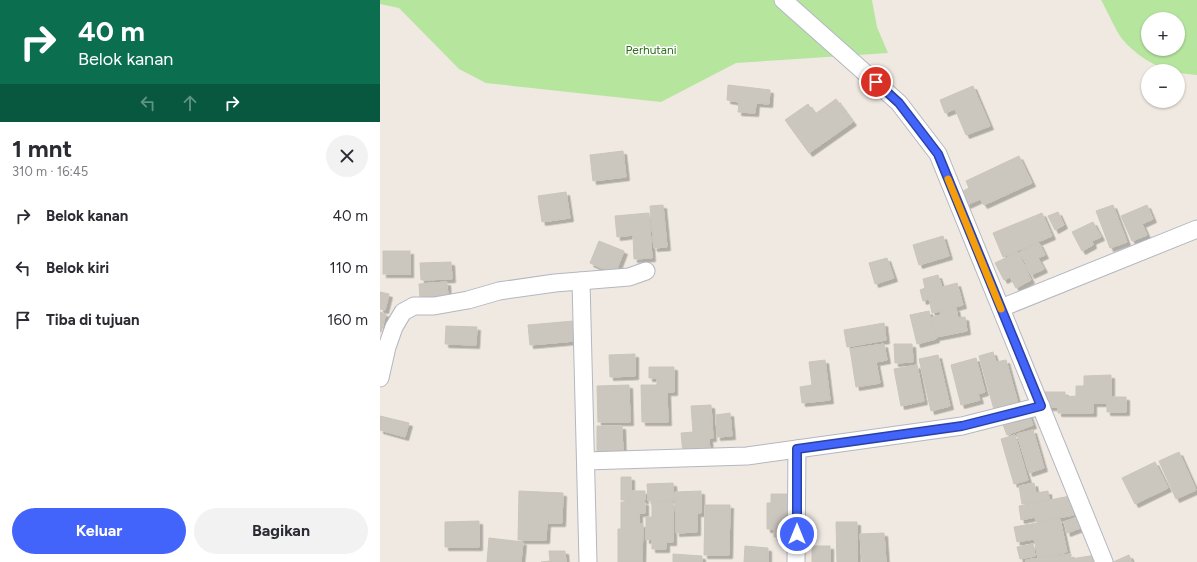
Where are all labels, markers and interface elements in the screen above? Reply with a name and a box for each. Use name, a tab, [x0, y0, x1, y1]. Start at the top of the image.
map controls	[1141, 12, 1185, 108]
button: +	[1141, 12, 1185, 56]
text: 40 m	[78, 14, 145, 48]
icon: right	[12, 16, 64, 68]
park label: Perhutani	[626, 43, 676, 57]
text: Belok kanan	[78, 48, 173, 70]
button: −	[1141, 64, 1185, 108]
pin	[859, 65, 893, 99]
icon: arrive	[865, 71, 887, 93]
icon: left	[137, 92, 159, 114]
icon: ahead	[179, 92, 201, 114]
icon: right	[221, 92, 243, 114]
text: 1 mnt	[12, 134, 72, 163]
button: close	[326, 135, 368, 177]
text: 310 m · 16:45	[12, 164, 88, 179]
icon: right	[12, 205, 34, 227]
text: Belok kanan	[46, 207, 128, 225]
text: 40 m	[333, 207, 368, 225]
icon: left	[12, 257, 34, 279]
text: Belok kiri	[46, 259, 109, 277]
text: 110 m	[330, 259, 368, 277]
icon: arrive	[12, 309, 34, 331]
text: Tiba di tujuan	[46, 311, 140, 329]
text: 160 m	[327, 311, 368, 329]
button: Keluar	[12, 508, 186, 554]
button: Bagikan	[194, 508, 368, 554]
position arrow	[776, 513, 818, 555]

